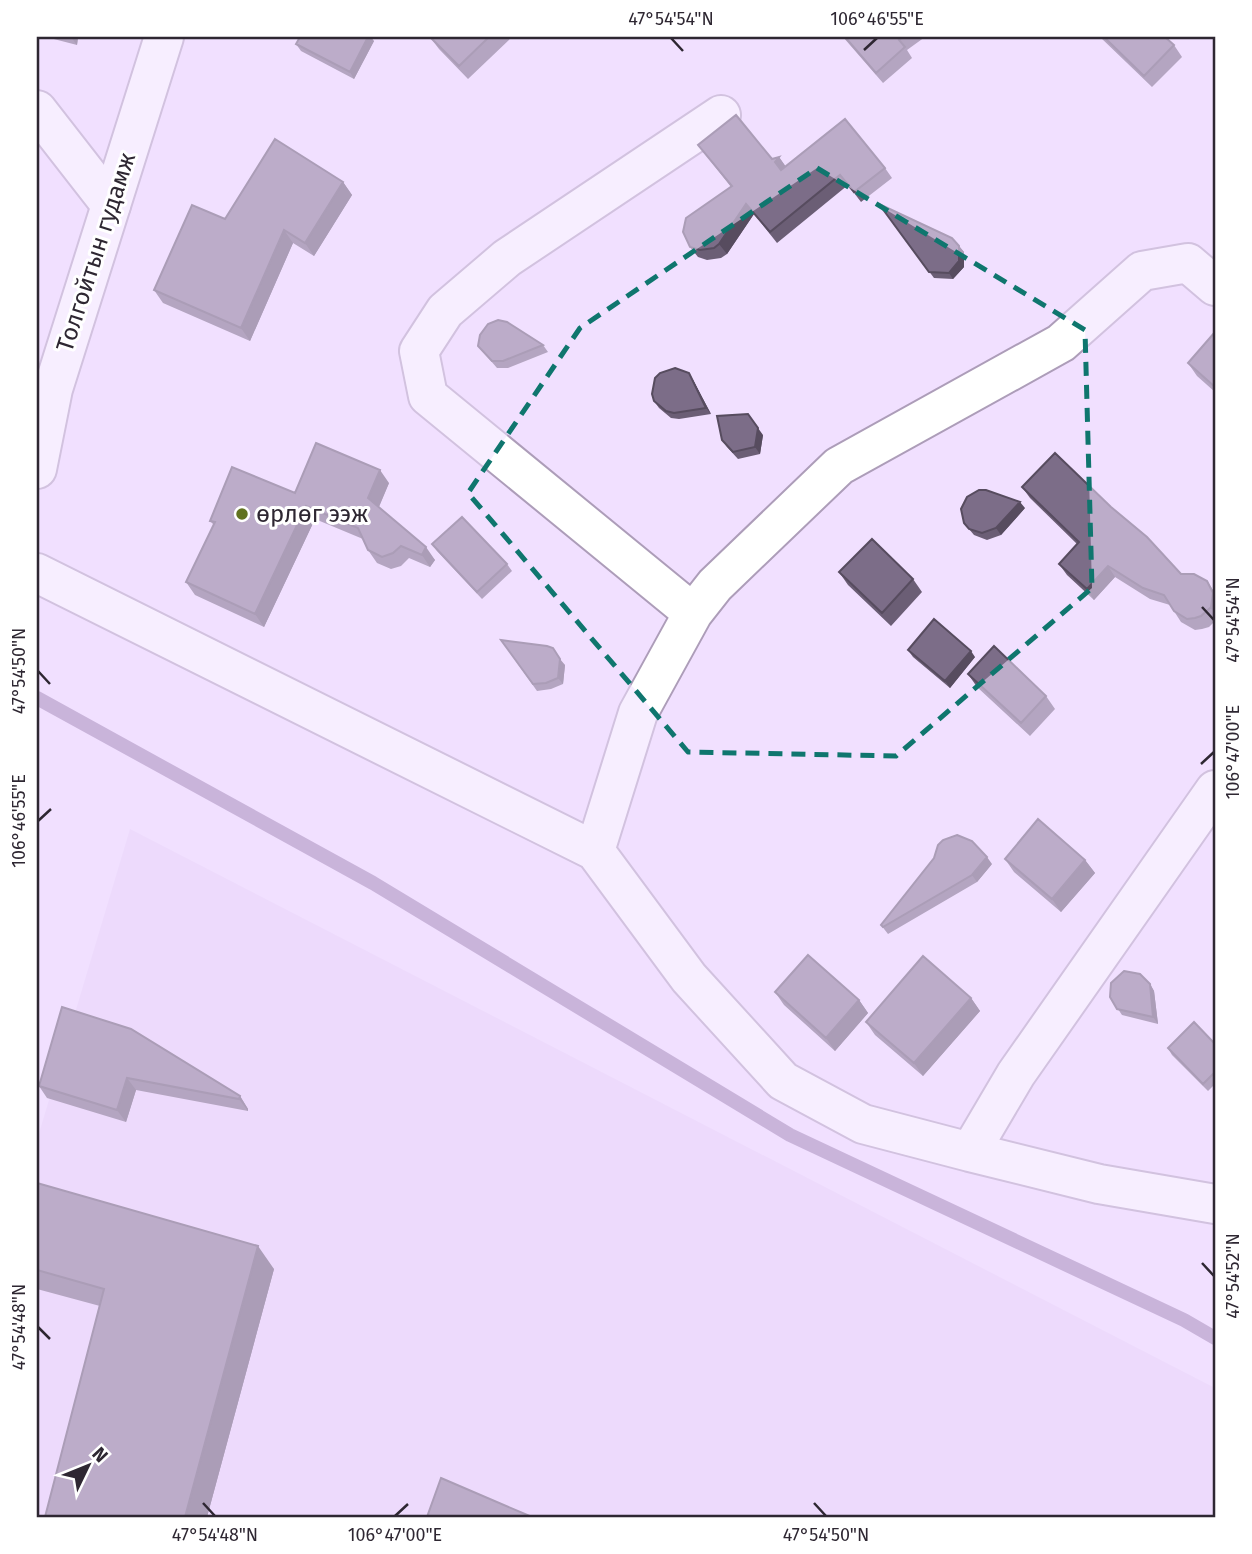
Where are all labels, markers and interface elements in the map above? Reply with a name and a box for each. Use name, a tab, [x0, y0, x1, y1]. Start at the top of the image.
text: 47°54'54"N	[628, 8, 714, 30]
text: 106°46'55"E	[830, 8, 924, 30]
street label: Толгойтын гудамж	[51, 149, 141, 355]
place label: өрлөг ээж	[256, 500, 368, 528]
marker: өрлөг ээж	[234, 506, 250, 522]
text: 47°54'54"N	[1222, 577, 1244, 663]
text: 47°54'50"N	[8, 628, 30, 714]
text: 106°47'00"E	[1222, 705, 1244, 799]
text: 106°46'55"E	[8, 774, 30, 868]
text: 47°54'52"N	[1222, 1233, 1244, 1319]
text: 47°54'48"N	[8, 1284, 30, 1370]
north arrow	[52, 1432, 122, 1502]
text: N	[87, 1442, 113, 1467]
text: 47°54'48"N	[172, 1524, 258, 1546]
text: 106°47'00"E	[348, 1524, 442, 1546]
text: 47°54'50"N	[783, 1524, 869, 1546]

